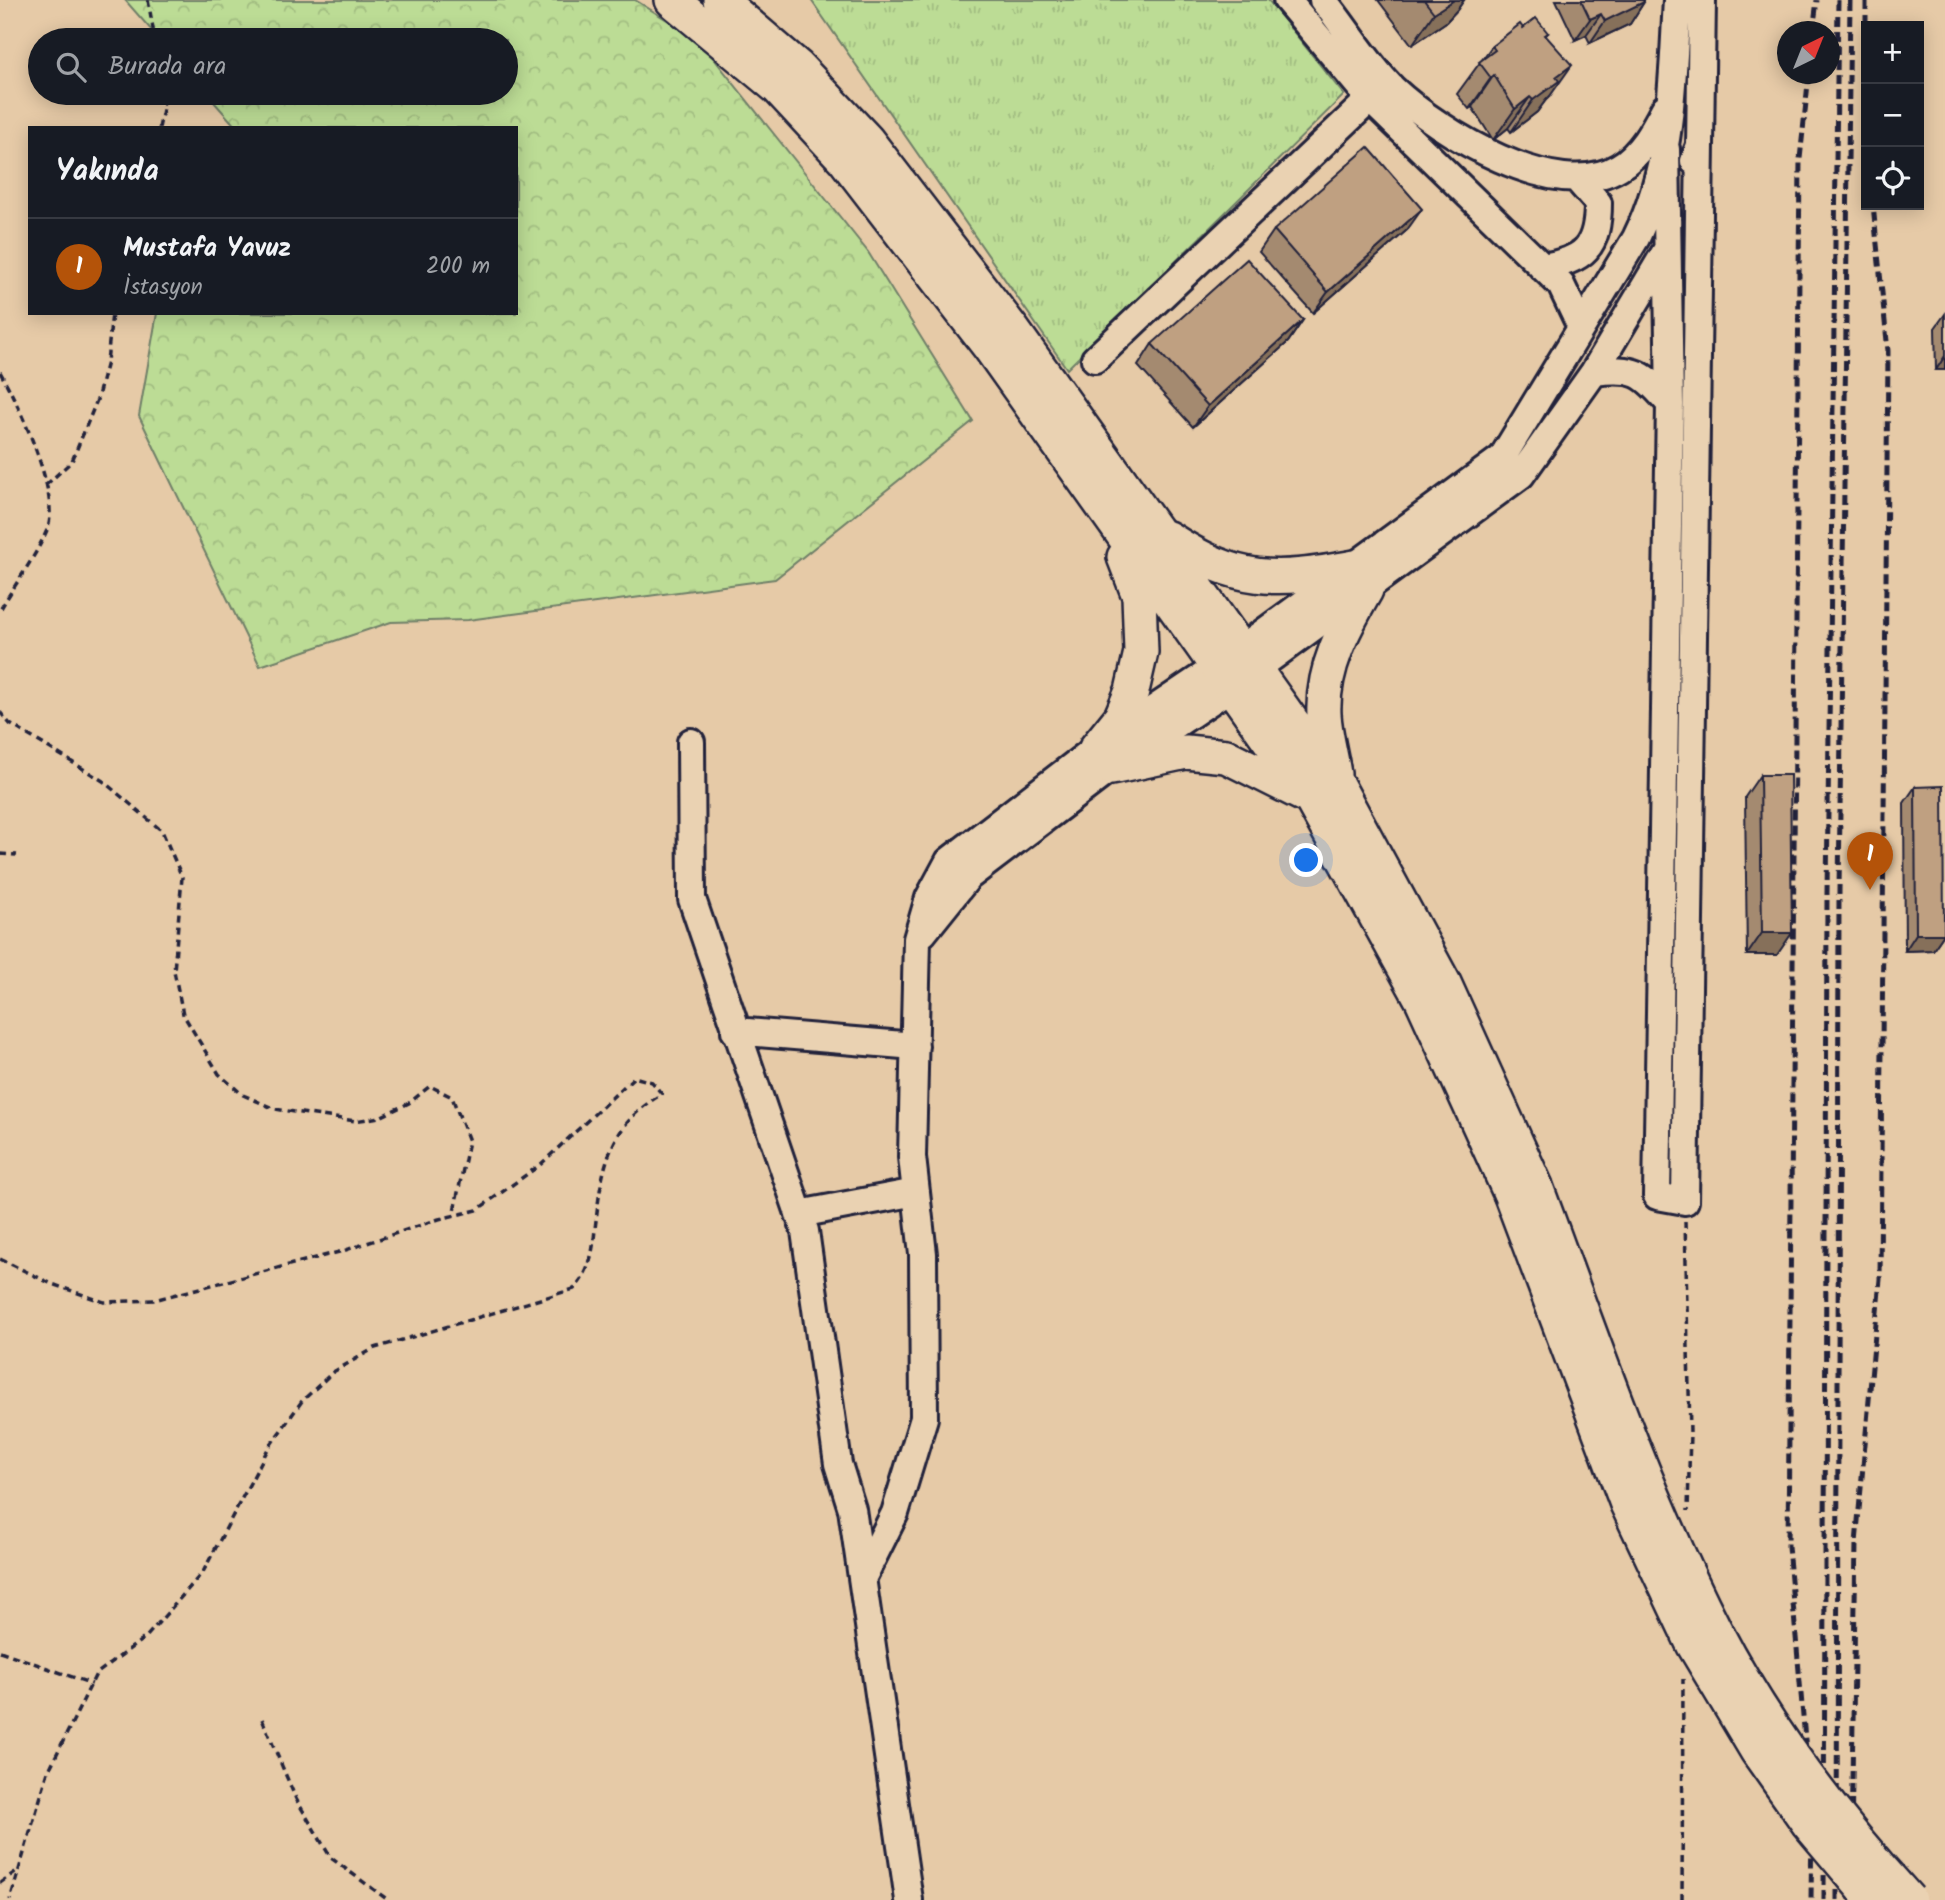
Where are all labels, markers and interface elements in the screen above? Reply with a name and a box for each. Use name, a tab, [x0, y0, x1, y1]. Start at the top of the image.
north arrow	[1777, 21, 1840, 84]
map controls	[1861, 21, 1924, 210]
button: +	[1861, 21, 1924, 84]
search box	[28, 28, 518, 105]
text: Burada ara	[108, 46, 226, 88]
icon: search	[52, 48, 90, 86]
button: −	[1861, 84, 1924, 147]
button: locate	[1861, 147, 1924, 210]
text: Yakında	[56, 148, 159, 196]
text: Mustafa Yavuz	[123, 228, 291, 270]
text: 1	[76, 249, 82, 285]
text: 200 m	[426, 249, 490, 285]
text: İstasyon	[123, 270, 203, 306]
pin: 1	[1847, 832, 1893, 890]
your location	[1289, 843, 1323, 877]

